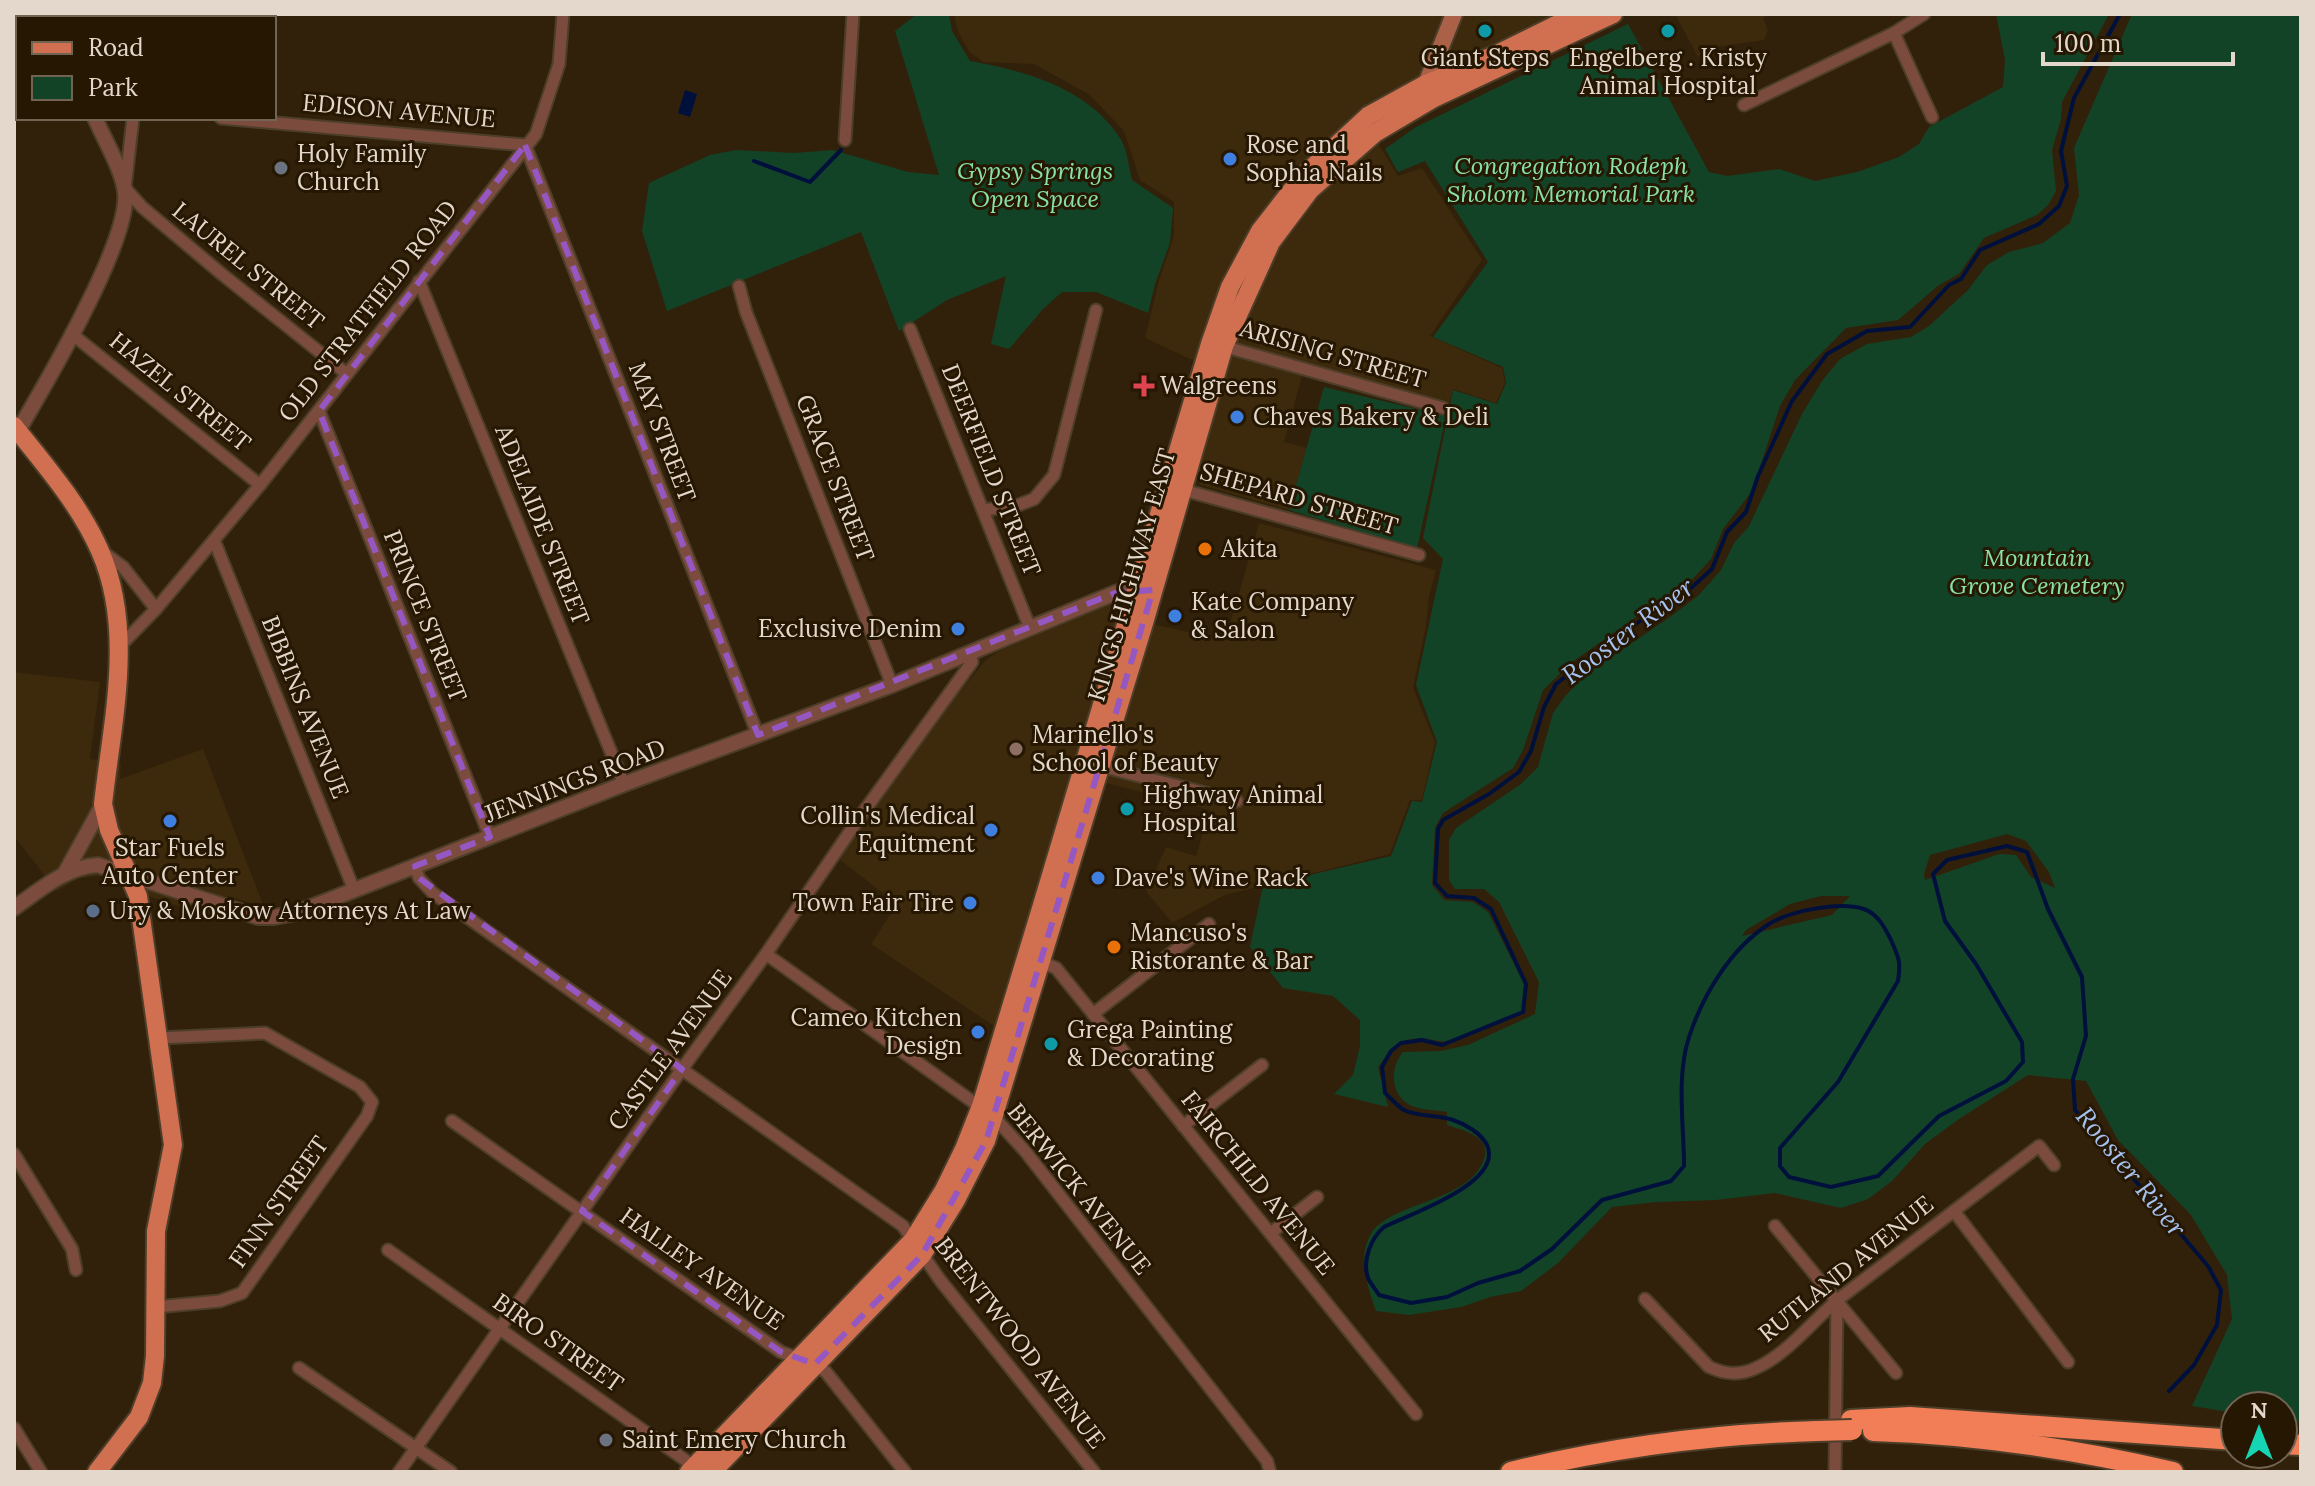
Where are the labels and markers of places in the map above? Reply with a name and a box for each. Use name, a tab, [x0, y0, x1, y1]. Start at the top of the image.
marker: Giant Steps	[1476, 22, 1494, 40]
marker: Engelberg . Kristy Animal Hospital	[1659, 22, 1677, 40]
place label: Giant Steps	[1421, 42, 1549, 73]
place label: Engelberg . Kristy Animal Hospital	[1569, 42, 1767, 101]
place label: Rose and Sophia Nails	[1246, 129, 1383, 188]
place label: Holy Family Church	[297, 138, 427, 197]
marker: Rose and Sophia Nails	[1221, 150, 1239, 168]
marker: Holy Family Church	[272, 159, 290, 177]
place label: Walgreens	[1160, 370, 1277, 401]
marker: Walgreens	[1135, 377, 1153, 395]
place label: Chaves Bakery & Deli	[1253, 401, 1489, 432]
marker: Chaves Bakery & Deli	[1228, 408, 1246, 426]
place label: Akita	[1220, 533, 1278, 564]
marker: Akita	[1196, 540, 1214, 558]
place label: Kate Company & Salon	[1191, 586, 1355, 645]
marker: Kate Company & Salon	[1166, 607, 1184, 625]
place label: Exclusive Denim	[758, 613, 942, 644]
marker: Exclusive Denim	[949, 620, 967, 638]
place label: Marinello's School of Beauty	[1032, 719, 1219, 778]
marker: Marinello's School of Beauty	[1007, 740, 1025, 758]
place label: Highway Animal Hospital	[1143, 779, 1323, 838]
place label: Collin's Medical Equitment	[800, 800, 976, 859]
marker: Highway Animal Hospital	[1118, 800, 1136, 818]
marker: Star Fuels Auto Center	[161, 812, 179, 830]
marker: Collin's Medical Equitment	[982, 821, 1000, 839]
place label: Star Fuels Auto Center	[101, 832, 239, 891]
place label: Dave's Wine Rack	[1114, 862, 1308, 893]
marker: Dave's Wine Rack	[1089, 869, 1107, 887]
place label: Town Fair Tire	[793, 887, 954, 918]
marker: Town Fair Tire	[961, 894, 979, 912]
place label: Ury & Moskow Attorneys At Law	[109, 895, 471, 926]
marker: Ury & Moskow Attorneys At Law	[84, 902, 102, 920]
place label: Mancuso's Ristorante & Bar	[1130, 917, 1313, 976]
marker: Mancuso's Ristorante & Bar	[1105, 938, 1123, 956]
place label: Cameo Kitchen Design	[791, 1002, 962, 1061]
place label: Grega Painting & Decorating	[1067, 1014, 1233, 1073]
marker: Cameo Kitchen Design	[969, 1023, 987, 1041]
marker: Grega Painting & Decorating	[1042, 1035, 1060, 1053]
place label: Saint Emery Church	[622, 1424, 847, 1455]
marker: Saint Emery Church	[597, 1431, 615, 1449]

